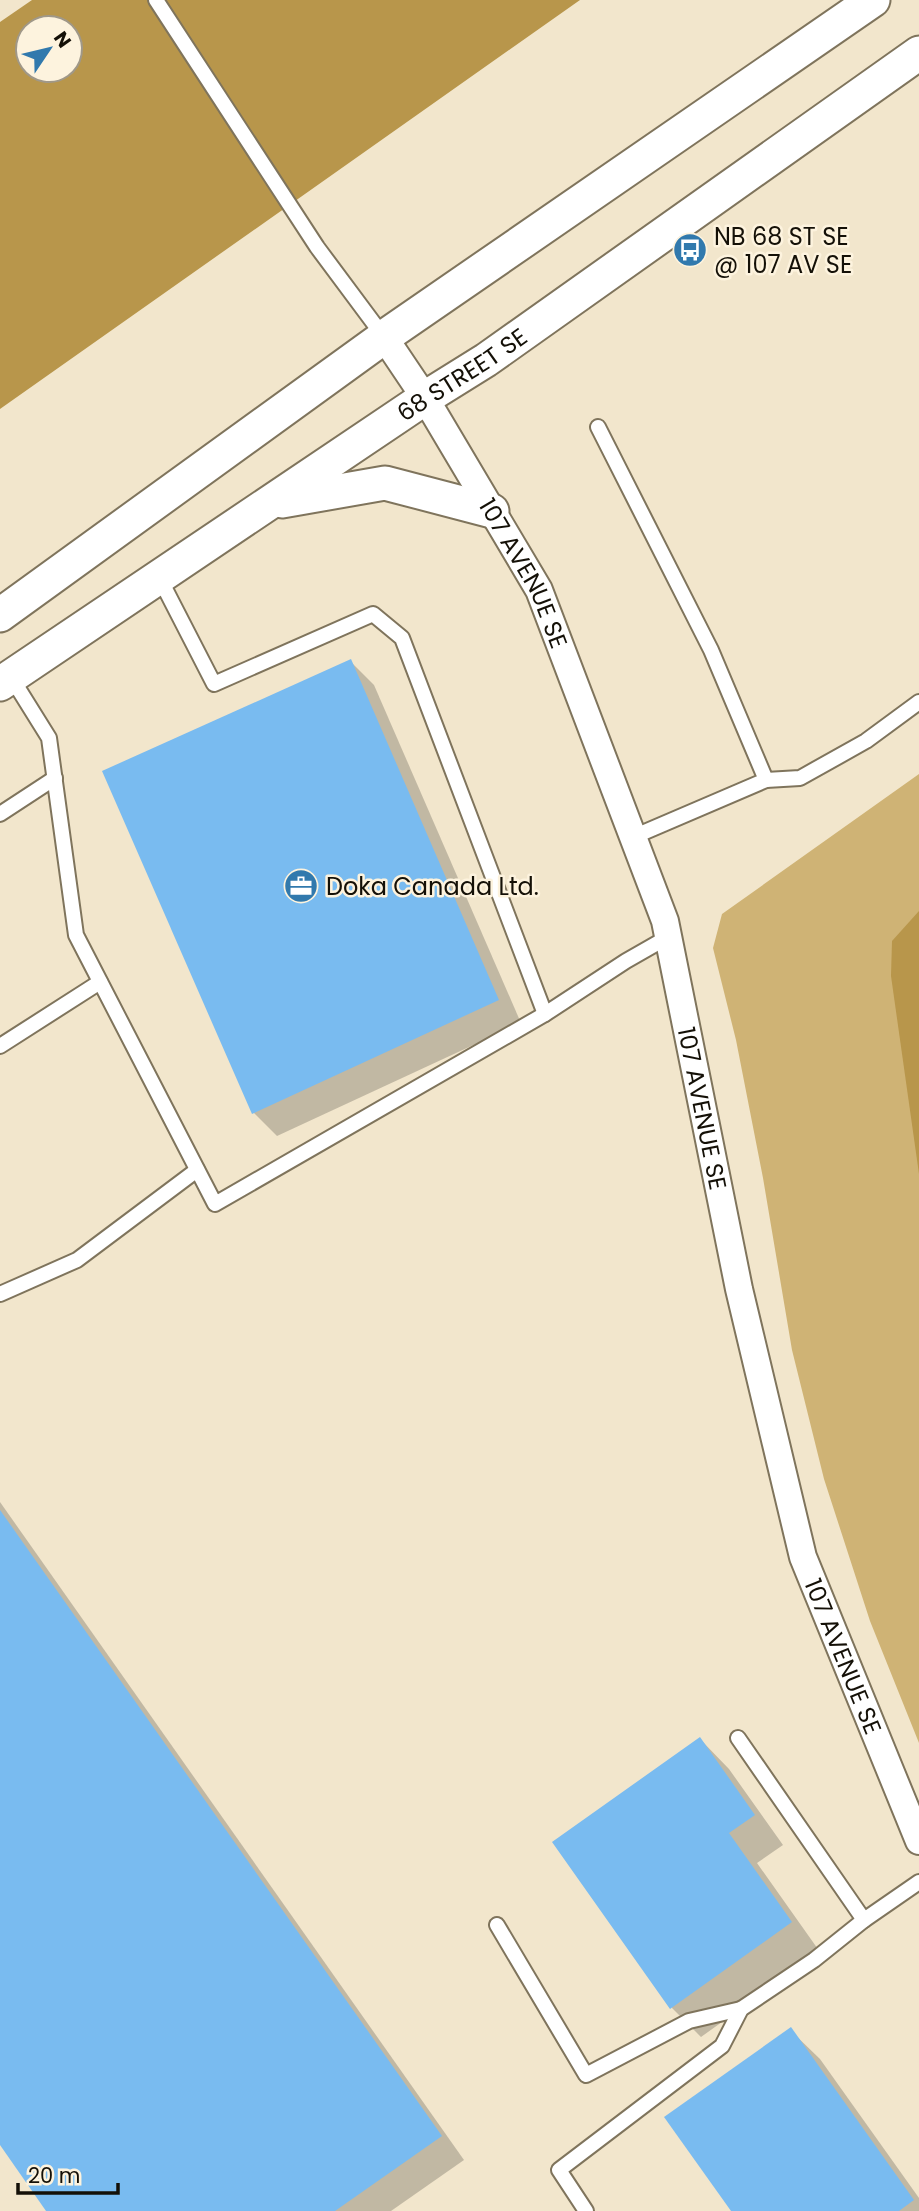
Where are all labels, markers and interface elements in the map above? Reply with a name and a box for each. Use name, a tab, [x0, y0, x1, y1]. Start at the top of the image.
north arrow	[14, 14, 84, 84]
text: N	[47, 26, 78, 53]
place label: NB 68 ST SE @ 107 AV SE	[714, 220, 852, 281]
bus stop icon: NB 68 ST SE @ 107 AV SE	[671, 231, 709, 269]
street label: 68 STREET SE	[390, 320, 533, 429]
street label: 107 AVENUE SE	[472, 492, 576, 653]
office icon: Doka Canada Ltd.	[282, 867, 320, 905]
place label: Doka Canada Ltd.	[326, 870, 539, 903]
street label: 107 AVENUE SE	[670, 1024, 735, 1193]
street label: 107 AVENUE SE	[797, 1573, 890, 1739]
scale bar	[18, 2152, 117, 2196]
text: 20 m	[28, 2161, 81, 2190]

